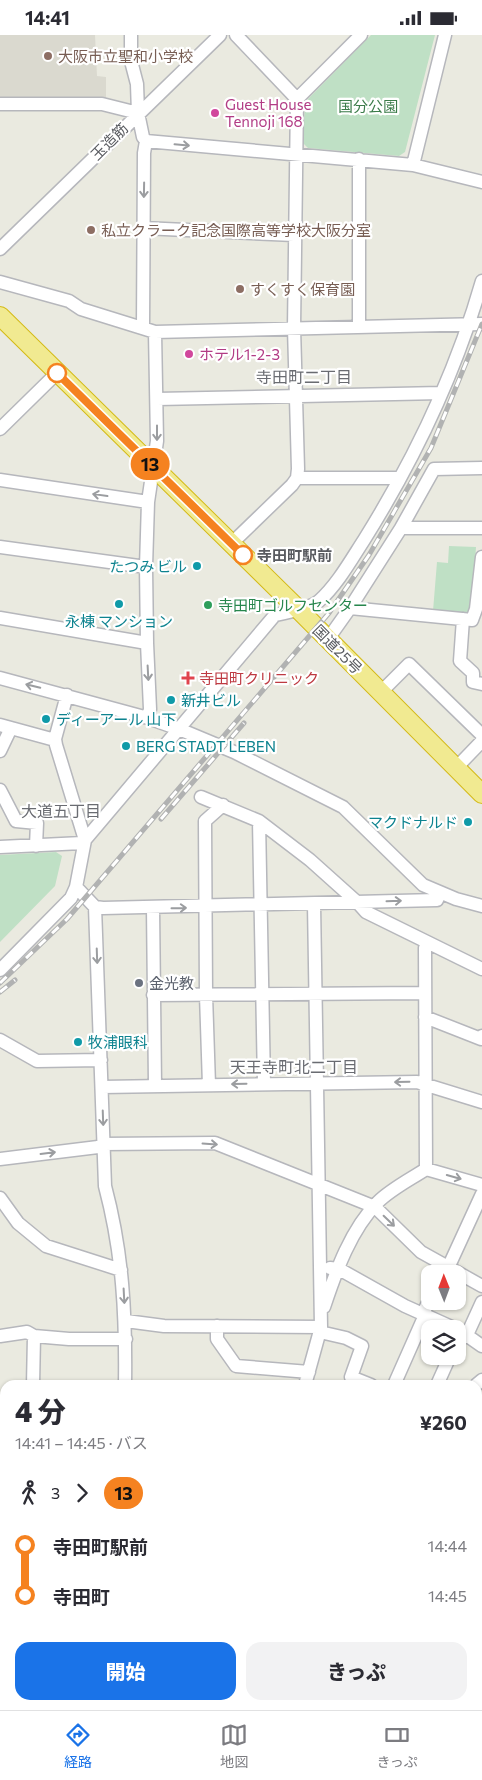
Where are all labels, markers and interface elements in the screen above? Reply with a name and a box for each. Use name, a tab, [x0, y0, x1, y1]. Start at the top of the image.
text: 14:41	[25, 6, 70, 29]
place label: 大阪市立聖和小学校	[58, 47, 193, 65]
marker: 大阪市立聖和小学校	[42, 50, 54, 62]
place label: Guest House Tennoji 168	[225, 95, 311, 130]
park label: 国分公園	[338, 97, 398, 115]
marker: Guest House Tennoji 168	[209, 107, 221, 119]
street label: 玉造筋	[87, 119, 131, 163]
one-way arrow	[174, 140, 190, 149]
one-way arrow	[139, 182, 148, 198]
place label: 私立クラーク記念国際高等学校大阪分室	[101, 221, 371, 239]
marker: 私立クラーク記念国際高等学校大阪分室	[85, 224, 97, 236]
place label: すくすく保育園	[250, 280, 355, 298]
marker: すくすく保育園	[234, 283, 246, 295]
place label: ホテル1-2-3	[199, 345, 280, 363]
marker: ホテル1-2-3	[183, 348, 195, 360]
unlabelled marker	[47, 363, 67, 383]
district label: 寺田町二丁目	[256, 367, 352, 386]
one-way arrow	[152, 424, 162, 441]
line badge: 13	[128, 448, 172, 480]
text: 13	[141, 453, 159, 475]
one-way arrow	[93, 489, 109, 499]
marker: 寺田町駅前	[233, 545, 253, 565]
place label: 寺田町駅前	[257, 546, 332, 564]
place label: たつみ ビル	[109, 557, 187, 575]
marker: たつみ ビル	[191, 560, 203, 572]
place label: 寺田町ゴルフセンター	[218, 596, 368, 614]
marker: 永棟 マンション	[113, 598, 125, 610]
marker: 寺田町ゴルフセンター	[202, 599, 214, 611]
place label: 永棟 マンション	[65, 612, 173, 630]
street label: 国道25号	[310, 621, 366, 677]
one-way arrow	[144, 664, 153, 680]
place label: 寺田町クリニック	[199, 669, 319, 687]
marker: 寺田町クリニック	[181, 671, 195, 685]
one-way arrow	[26, 681, 42, 690]
place label: 新井ビル	[181, 691, 241, 709]
marker: 新井ビル	[165, 694, 177, 706]
place label: ディーアール 山下	[56, 710, 176, 728]
marker: ディーアール 山下	[40, 713, 52, 725]
place label: BERG STADT LEBEN	[136, 737, 276, 755]
marker: BERG STADT LEBEN	[120, 740, 132, 752]
district label: 大道五丁目	[21, 801, 101, 820]
place label: マクドナルド	[368, 813, 458, 831]
marker: マクドナルド	[462, 816, 474, 828]
one-way arrow	[386, 897, 402, 906]
one-way arrow	[170, 903, 187, 913]
one-way arrow	[92, 948, 102, 964]
place label: 金光教	[149, 974, 194, 992]
marker: 金光教	[133, 977, 145, 989]
place label: 牧浦眼科	[88, 1033, 148, 1051]
marker: 牧浦眼科	[72, 1036, 84, 1048]
district label: 天王寺町北二丁目	[230, 1057, 358, 1076]
one-way arrow	[394, 1077, 410, 1087]
one-way arrow	[231, 1080, 247, 1089]
one-way arrow	[98, 1110, 107, 1126]
one-way arrow	[201, 1139, 217, 1149]
one-way arrow	[40, 1148, 56, 1158]
one-way arrow	[446, 1172, 462, 1182]
one-way arrow	[383, 1215, 395, 1227]
north arrow	[421, 1265, 466, 1310]
map controls	[421, 1265, 466, 1365]
one-way arrow	[120, 1288, 129, 1304]
button: layers	[421, 1320, 466, 1365]
text: 4 分	[15, 1394, 66, 1428]
text: ¥260	[420, 1411, 467, 1434]
text: 14:41 – 14:45 · バス	[15, 1433, 148, 1452]
icon: walk	[15, 1479, 43, 1507]
icon: forward	[68, 1479, 96, 1507]
text: 13	[114, 1482, 133, 1504]
text: 3	[51, 1483, 60, 1502]
text: 寺田町駅前	[53, 1535, 148, 1558]
text: 14:44	[428, 1536, 467, 1555]
text: 寺田町	[53, 1585, 110, 1608]
text: 14:45	[428, 1586, 467, 1605]
button: 開始	[15, 1642, 236, 1700]
button: きっぷ	[246, 1642, 467, 1700]
tab: 経路	[64, 1721, 92, 1771]
tab: 地図	[220, 1721, 248, 1771]
tab: きっぷ	[376, 1721, 418, 1771]

